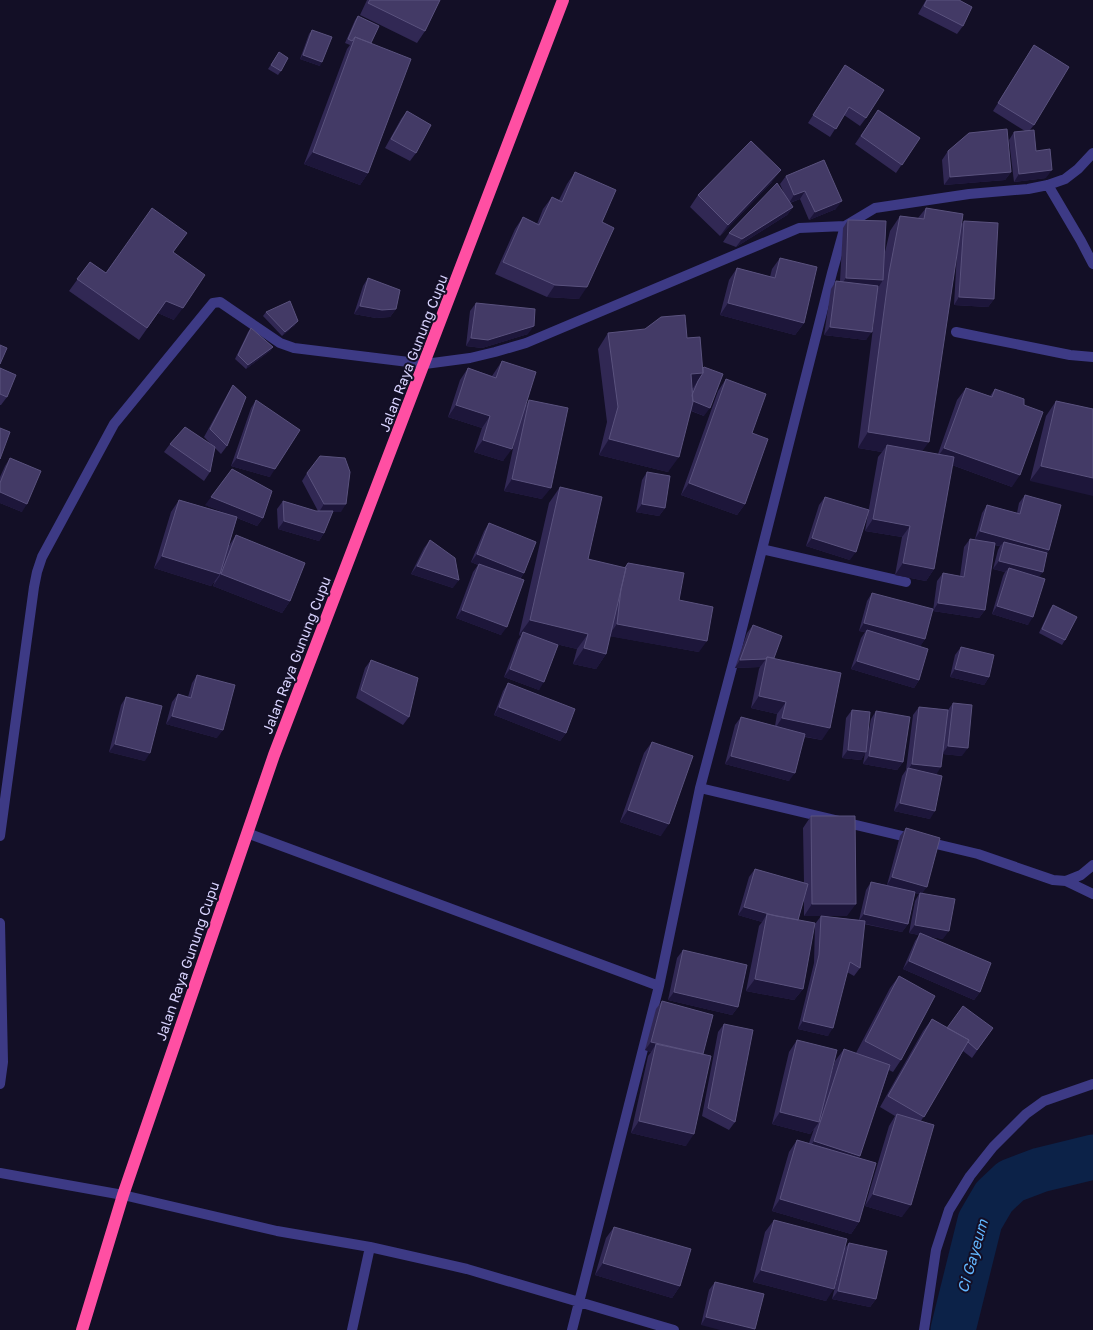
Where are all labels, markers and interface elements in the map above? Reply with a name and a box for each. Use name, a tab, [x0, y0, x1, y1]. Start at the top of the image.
street label: Jalan Raya Gunung Cupu	[375, 272, 451, 434]
street label: Jalan Raya Gunung Cupu	[258, 574, 334, 736]
street label: Jalan Raya Gunung Cupu	[152, 879, 222, 1043]
water label: Ci Gayeum	[953, 1216, 992, 1295]

